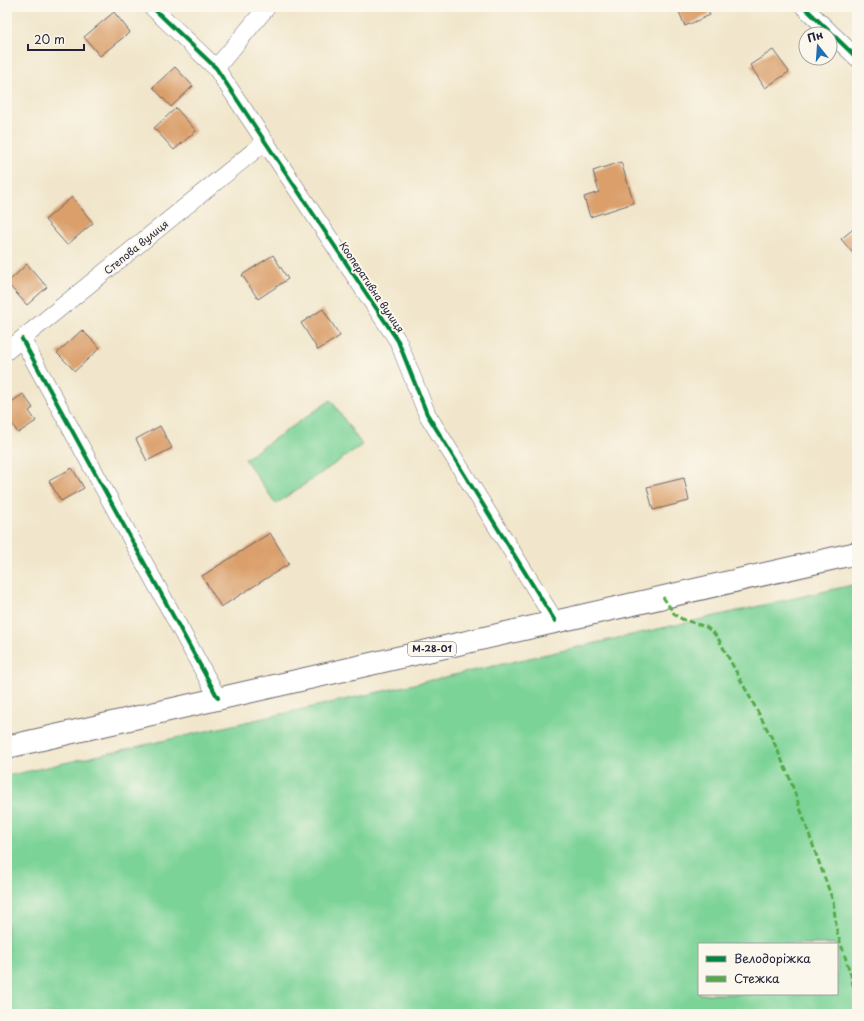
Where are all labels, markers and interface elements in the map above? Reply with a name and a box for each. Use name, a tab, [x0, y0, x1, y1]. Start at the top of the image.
text: Пн	[805, 25, 825, 46]
scale bar	[28, 26, 84, 52]
north arrow	[798, 26, 838, 66]
text: 20 m	[34, 30, 65, 48]
street label: Степова вулиця	[100, 216, 171, 277]
street label: Кооперативна вулиця	[336, 238, 409, 335]
road number: М-28-01	[408, 642, 456, 656]
legend	[698, 943, 838, 995]
text: Велодоріжка	[734, 949, 811, 967]
text: Стежка	[734, 969, 780, 987]

